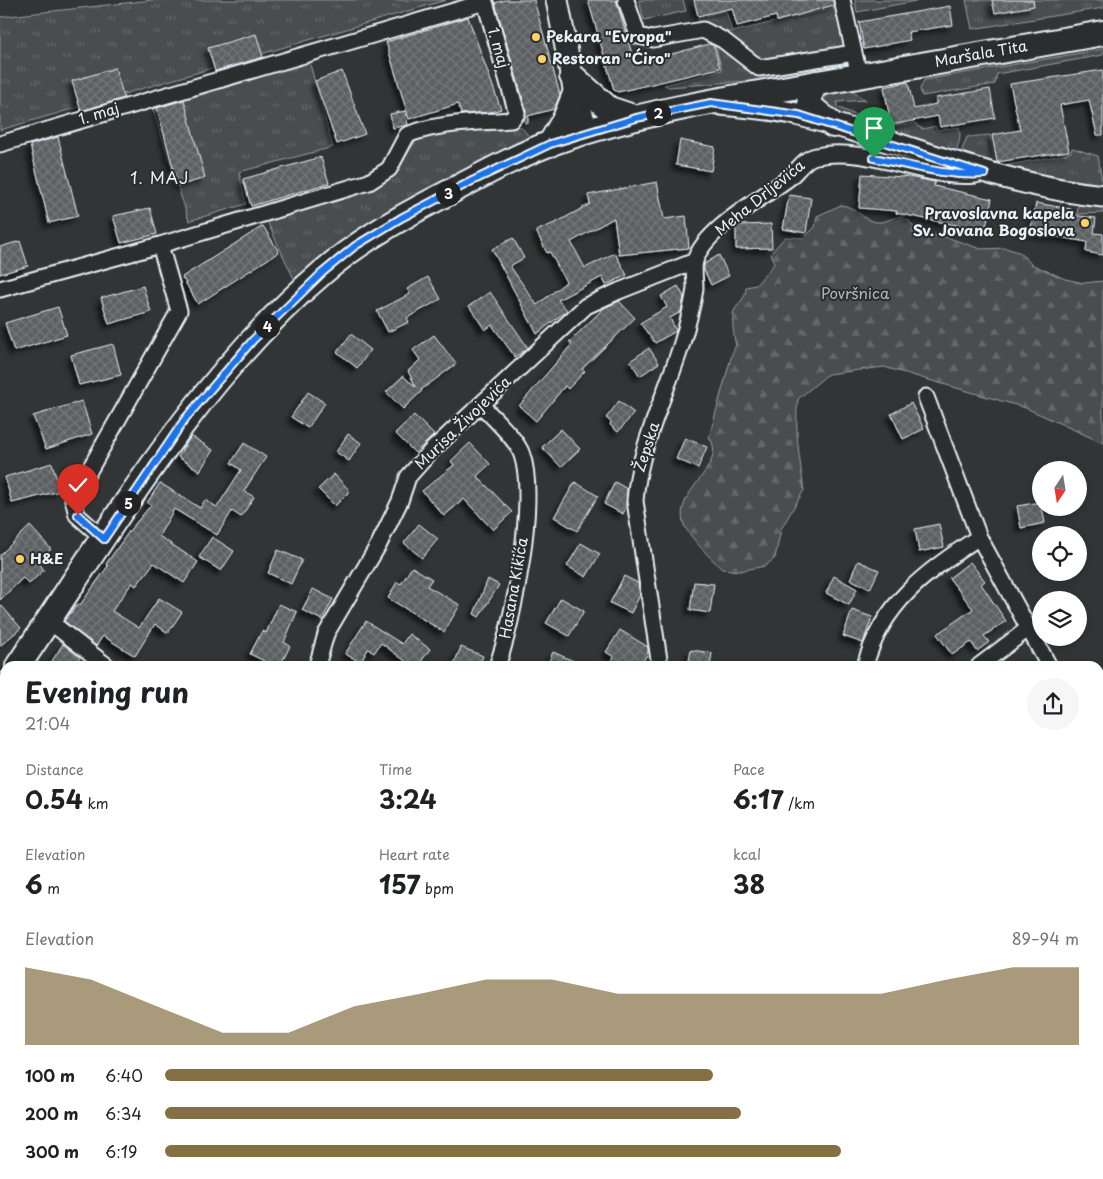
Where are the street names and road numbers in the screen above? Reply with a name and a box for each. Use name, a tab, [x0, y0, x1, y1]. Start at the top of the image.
street label: 1. maj	[483, 25, 516, 71]
street label: Maršala Tita	[933, 33, 1030, 72]
street label: 1. maj	[76, 96, 122, 130]
street label: Meha Drljevića	[709, 153, 809, 240]
street label: Murisa Živojevića	[409, 369, 516, 474]
street label: Žepska	[627, 418, 665, 475]
street label: Hasana Kikića	[492, 535, 533, 640]

